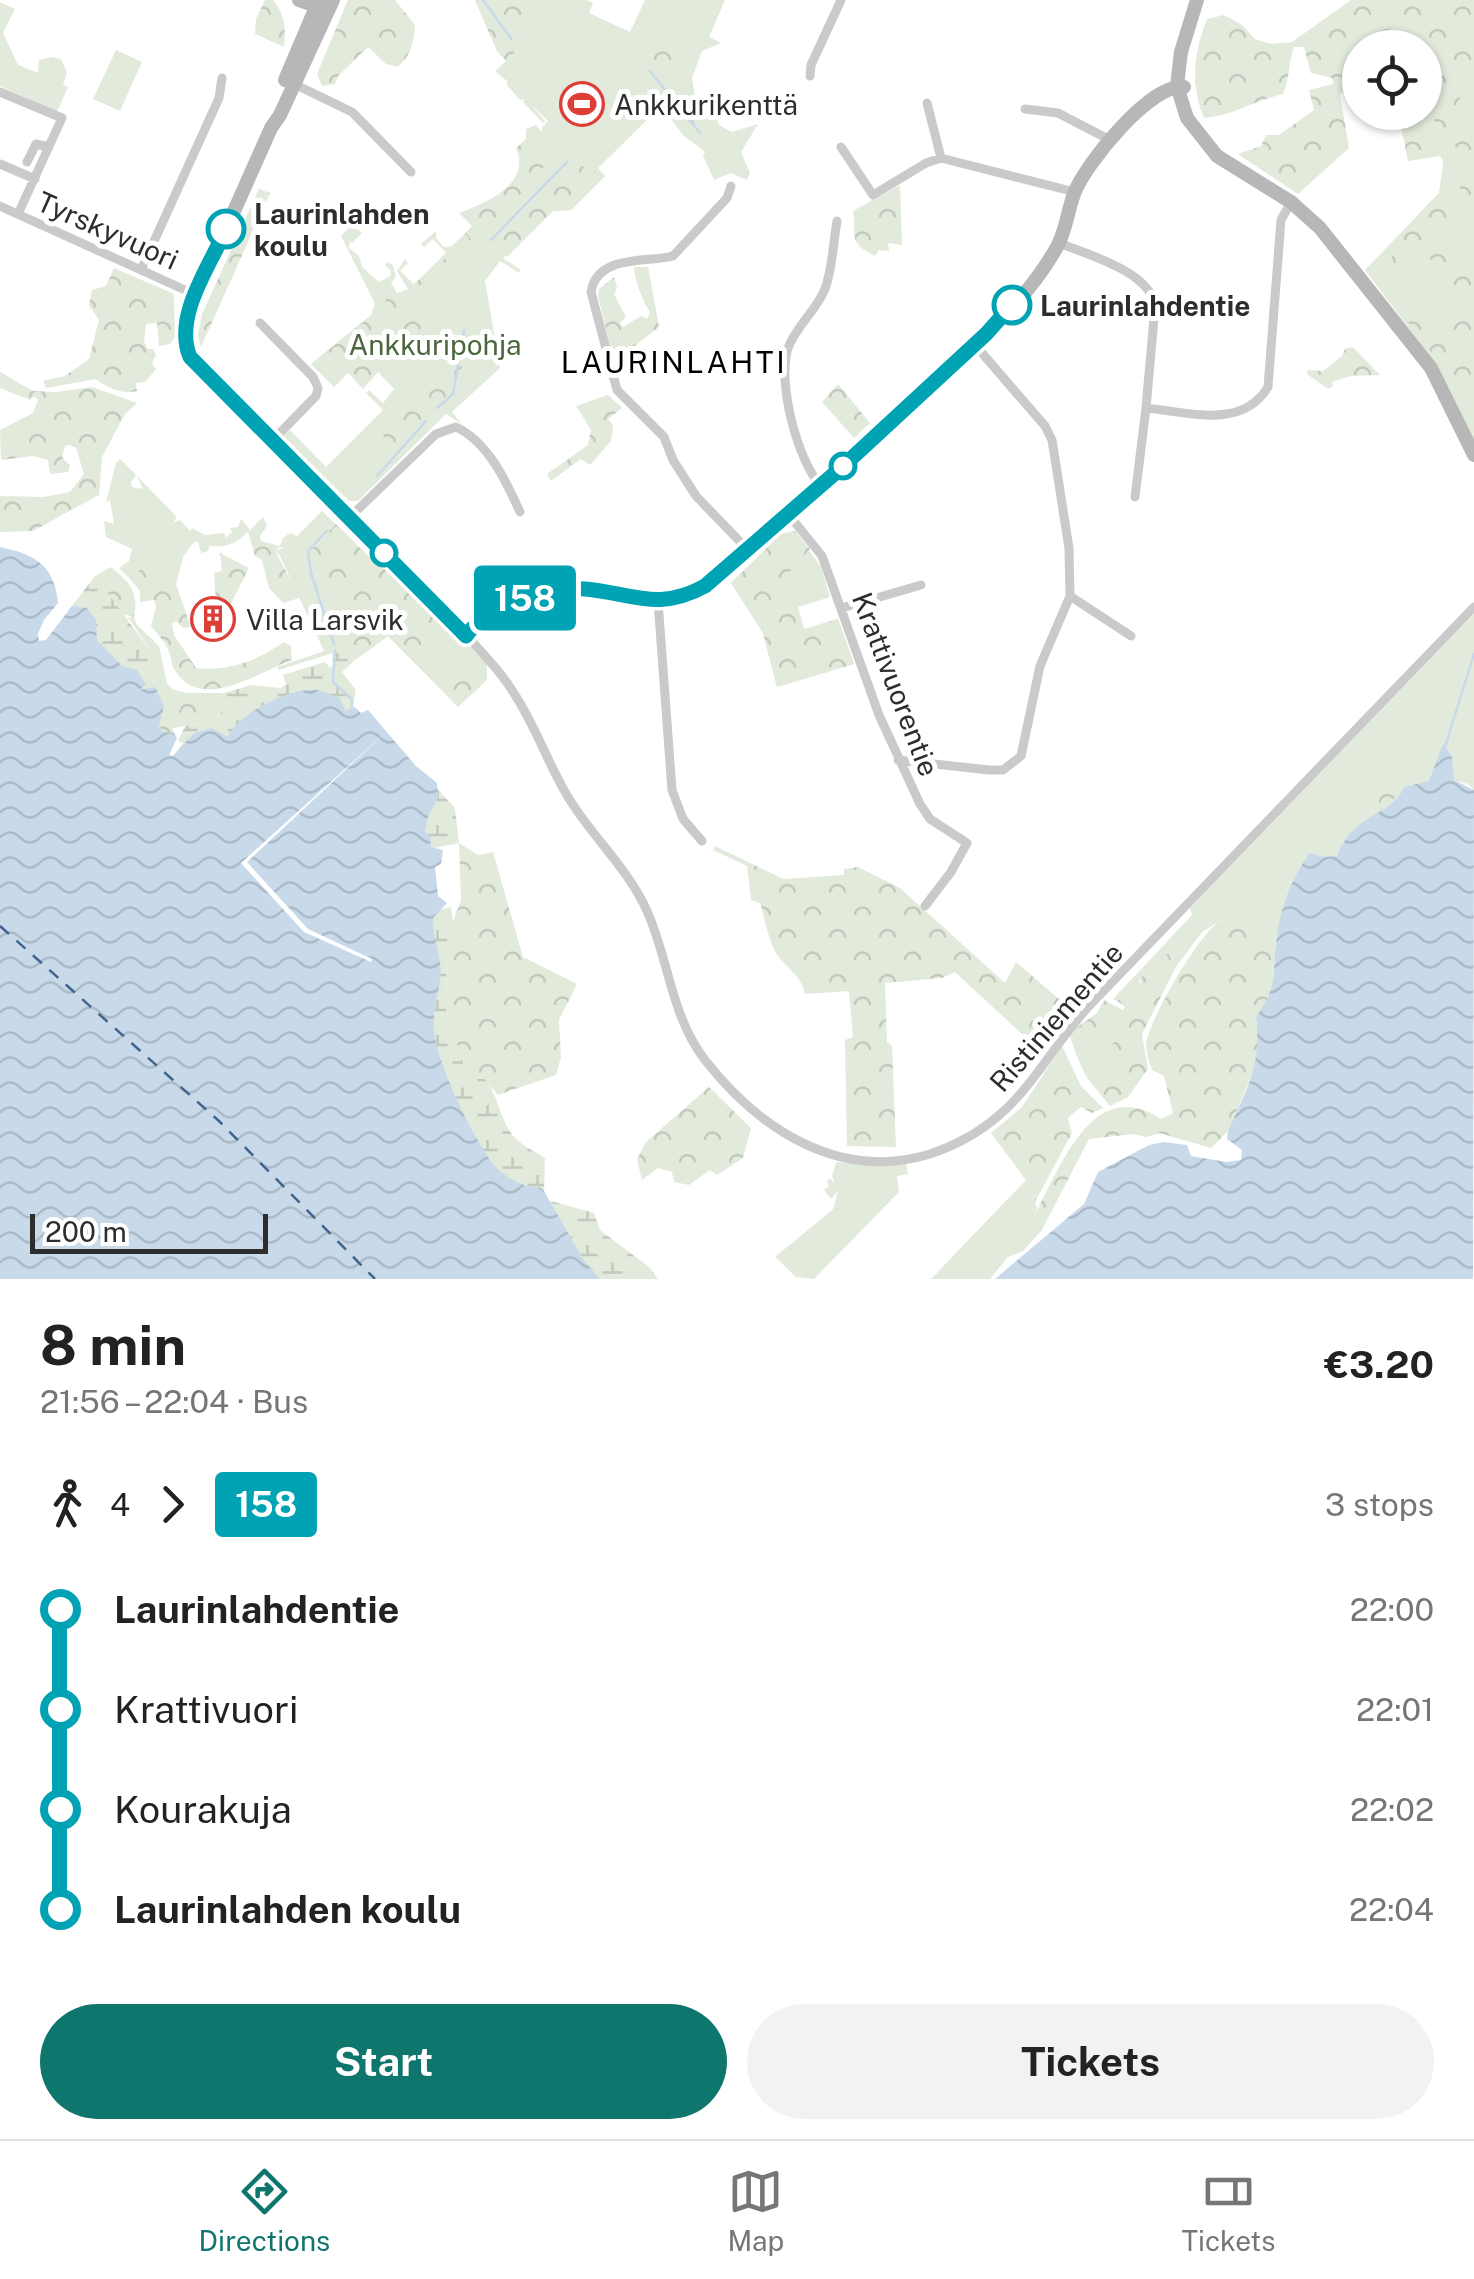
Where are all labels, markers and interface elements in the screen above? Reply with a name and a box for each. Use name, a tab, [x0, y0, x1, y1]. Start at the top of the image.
map controls	[1342, 30, 1442, 130]
button: locate	[1342, 30, 1442, 130]
sports icon: Ankkurikenttä	[559, 81, 605, 127]
place label: Ankkurikenttä	[614, 88, 798, 121]
street label: Tyrskyvuori	[32, 184, 184, 276]
place label: Laurinlahden koulu	[254, 197, 430, 262]
marker: Laurinlahden koulu	[207, 210, 245, 248]
marker: Laurinlahdentie	[993, 286, 1031, 324]
place label: Laurinlahdentie	[1040, 289, 1250, 322]
park label: Ankkuripohja	[348, 328, 522, 361]
district label: LAURINLAHTI	[561, 344, 787, 380]
unlabelled marker	[830, 453, 856, 479]
unlabelled marker	[371, 540, 397, 566]
line badge: 158	[468, 566, 582, 630]
text: 158	[494, 578, 556, 619]
street label: Krattivuorentie	[846, 588, 946, 780]
building icon: Villa Larsvik	[190, 596, 236, 642]
place label: Villa Larsvik	[246, 603, 404, 636]
street label: Ristiniementie	[983, 936, 1129, 1098]
scale bar	[30, 1209, 268, 1254]
text: 200 m	[45, 1215, 127, 1248]
text: 8 min	[40, 1313, 186, 1377]
text: €3.20	[1324, 1342, 1434, 1387]
text: 21:56 – 22:04 · Bus	[40, 1383, 308, 1420]
icon: walk	[40, 1477, 95, 1532]
icon: forward	[145, 1477, 200, 1532]
text: 158	[235, 1484, 297, 1525]
text: 4	[110, 1486, 130, 1523]
text: 3 stops	[1325, 1486, 1434, 1523]
text: Laurinlahdentie	[114, 1587, 399, 1632]
text: 22:00	[1350, 1591, 1434, 1628]
text: Krattivuori	[114, 1687, 298, 1732]
text: 22:01	[1356, 1691, 1434, 1728]
text: Kourakuja	[114, 1787, 292, 1832]
text: 22:02	[1350, 1791, 1434, 1828]
text: Laurinlahden koulu	[114, 1887, 461, 1932]
text: 22:04	[1349, 1891, 1434, 1928]
button: Start	[40, 2004, 727, 2119]
button: Tickets	[747, 2004, 1434, 2119]
tab: Directions	[199, 2164, 330, 2257]
tab: Map	[727, 2164, 784, 2257]
tab: Tickets	[1181, 2164, 1275, 2257]

